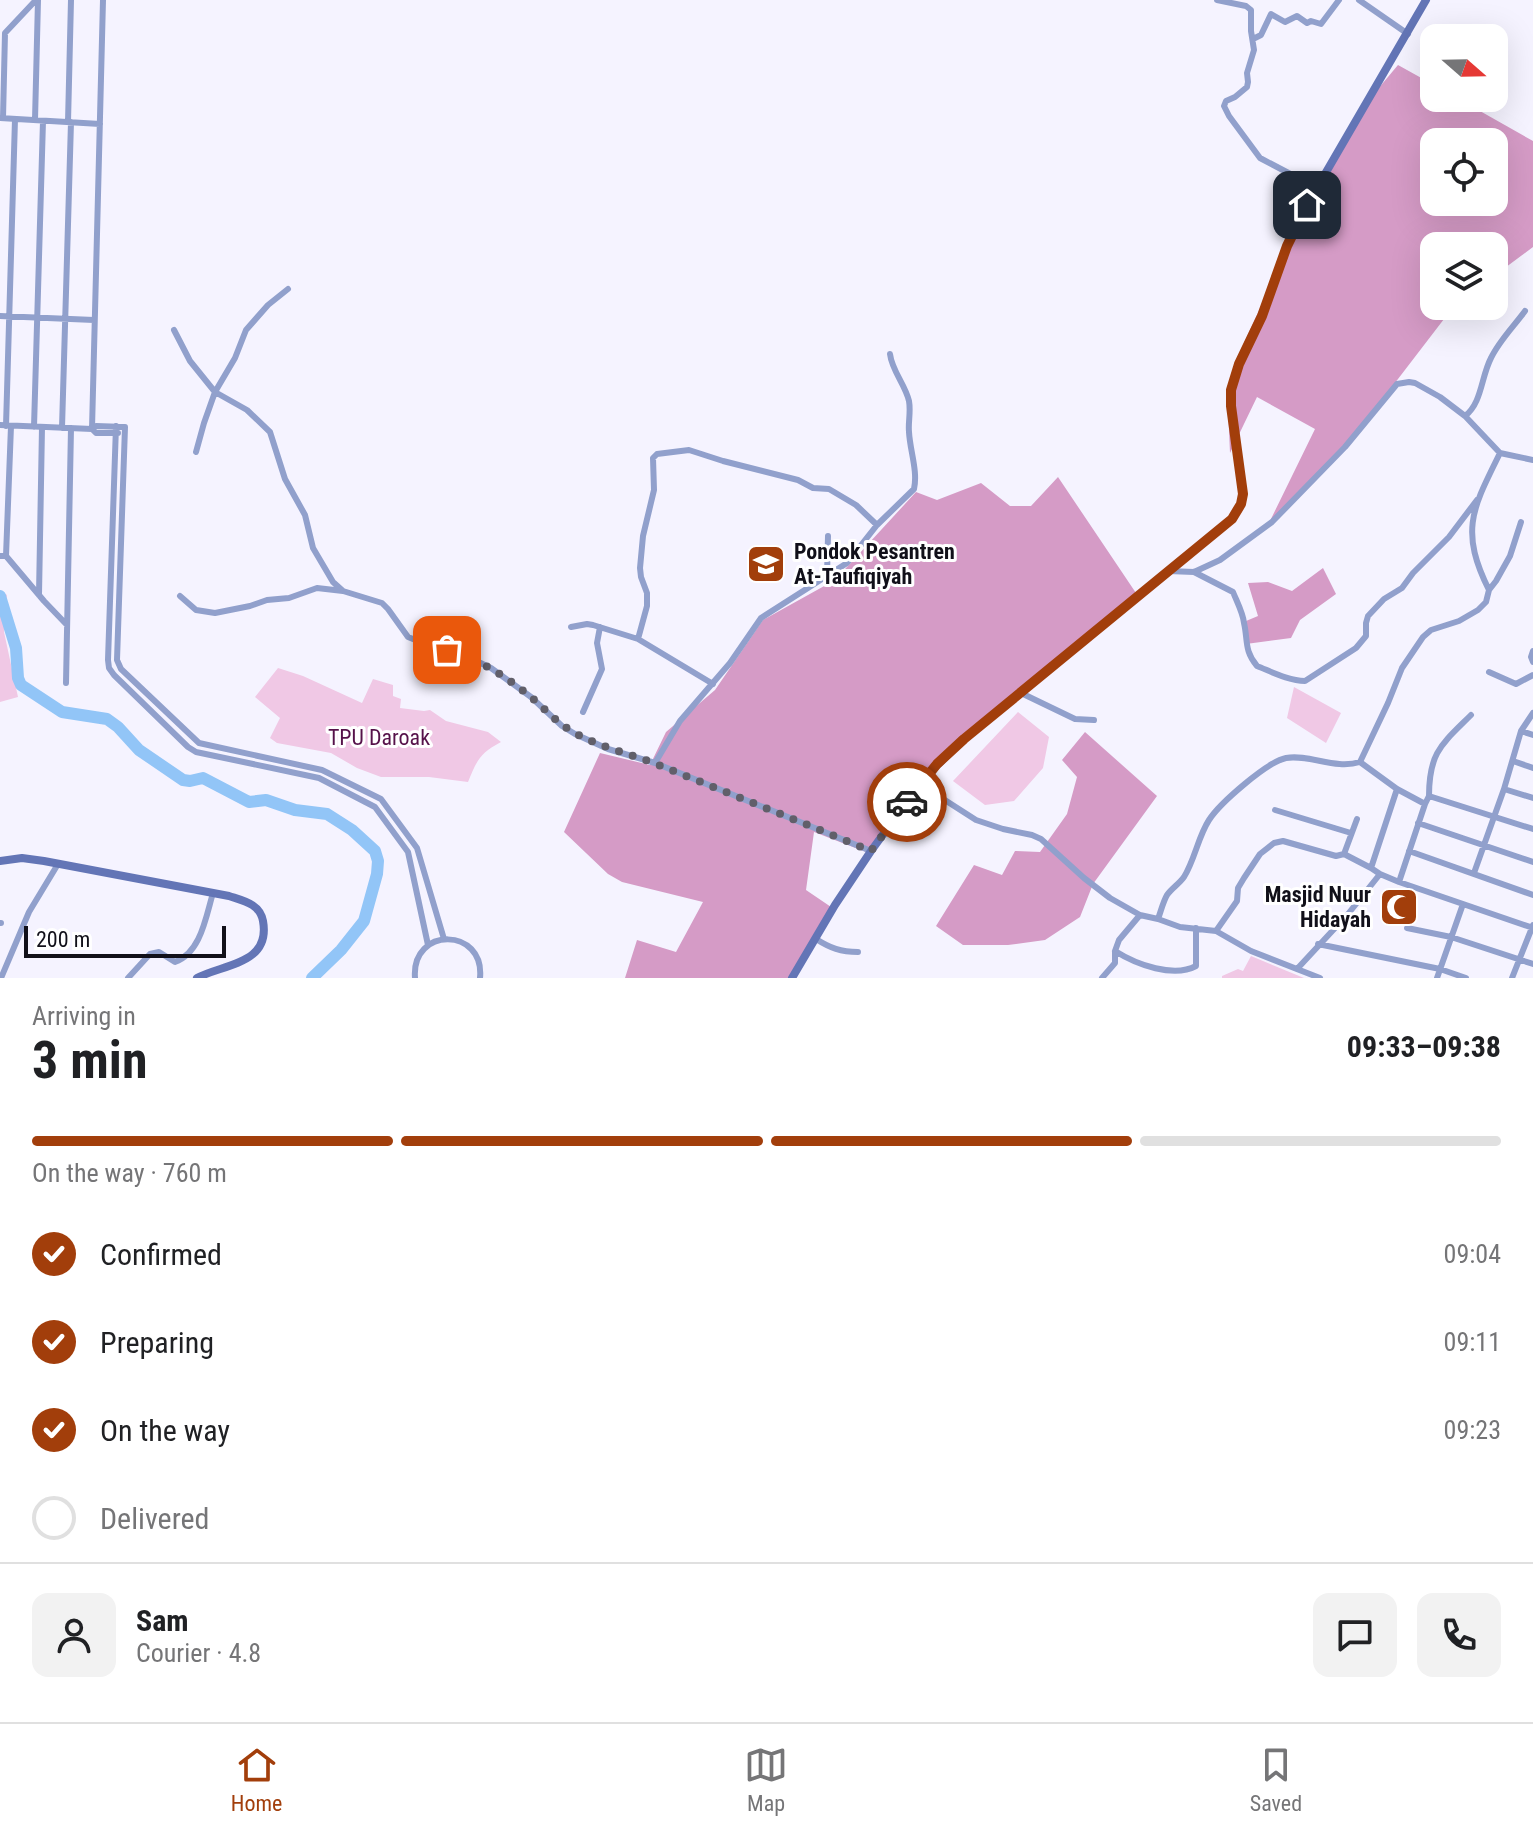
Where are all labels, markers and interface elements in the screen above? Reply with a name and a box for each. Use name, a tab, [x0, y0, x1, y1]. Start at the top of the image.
north arrow	[1420, 24, 1508, 112]
map controls	[1420, 24, 1508, 320]
button: locate	[1420, 128, 1508, 216]
pin	[1273, 171, 1341, 239]
icon: home	[1285, 183, 1329, 227]
button: layers	[1420, 232, 1508, 320]
place label: Pondok Pesantren At-Taufiqiyah	[794, 539, 955, 589]
school or university icon: Pondok Pesantren At-Taufiqiyah	[745, 543, 787, 585]
pin	[413, 616, 481, 684]
icon: bag	[425, 628, 469, 672]
park label: TPU Daroak	[328, 725, 430, 750]
courier	[867, 762, 947, 842]
icon: car	[885, 780, 929, 824]
place label: Masjid Nuur Hidayah	[1265, 882, 1371, 932]
mosque icon: Masjid Nuur Hidayah	[1378, 886, 1420, 928]
scale bar	[24, 922, 226, 958]
text: 200 m	[36, 927, 90, 952]
text: Arriving in	[32, 1001, 136, 1031]
text: 09:33–09:38	[1347, 1029, 1501, 1064]
text: 3 min	[32, 1030, 148, 1091]
text: On the way · 760 m	[32, 1158, 227, 1188]
icon: check	[32, 1232, 76, 1276]
text: Confirmed	[100, 1237, 222, 1272]
text: 09:04	[1444, 1239, 1501, 1269]
icon: check	[32, 1320, 76, 1364]
text: Preparing	[100, 1325, 214, 1360]
text: 09:11	[1444, 1327, 1501, 1357]
icon: check	[32, 1408, 76, 1452]
text: On the way	[100, 1413, 230, 1448]
text: 09:23	[1444, 1415, 1501, 1445]
text: Delivered	[100, 1501, 209, 1536]
button: person	[32, 1593, 116, 1677]
button: chat	[1313, 1593, 1397, 1677]
button: phone	[1417, 1593, 1501, 1677]
text: Sam	[136, 1603, 189, 1638]
text: Courier · 4.8	[136, 1638, 261, 1668]
tab: Home	[231, 1743, 282, 1816]
tab: Map	[744, 1743, 788, 1816]
tab: Saved	[1250, 1743, 1302, 1816]

